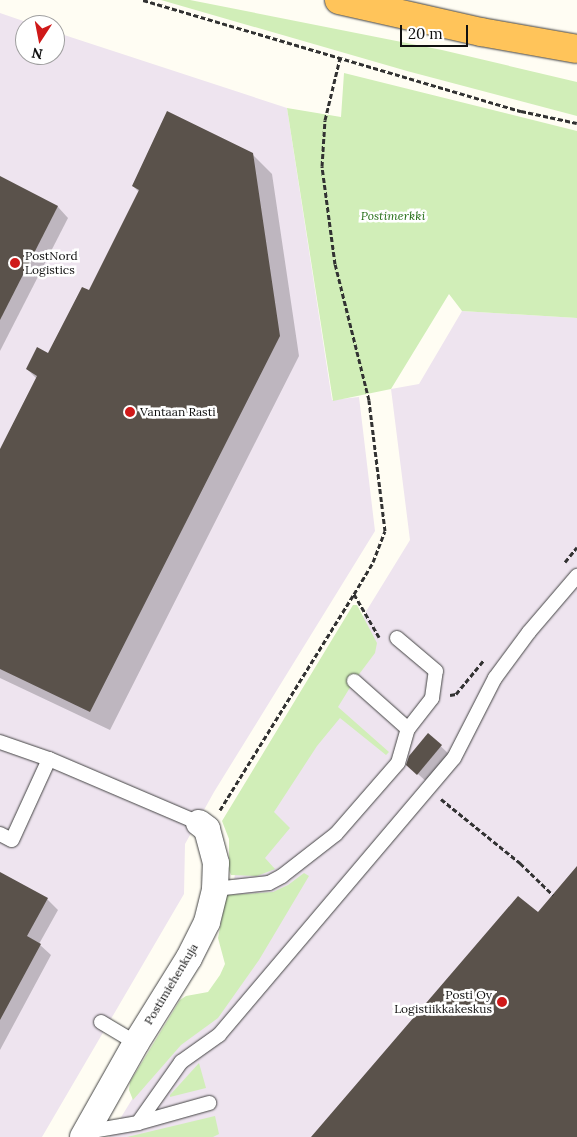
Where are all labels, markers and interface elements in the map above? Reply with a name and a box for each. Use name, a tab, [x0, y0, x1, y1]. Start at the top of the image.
north arrow	[15, 15, 65, 65]
scale bar	[402, 15, 470, 47]
text: 20 m	[408, 24, 443, 43]
text: N	[30, 44, 44, 64]
park label: Postimerkki	[361, 209, 425, 223]
place label: PostNord Logistics	[25, 249, 78, 277]
marker: PostNord Logistics	[9, 257, 21, 269]
place label: Vantaan Rasti	[140, 405, 216, 419]
marker: Vantaan Rasti	[124, 406, 136, 418]
street label: Postimiehenkuja	[141, 941, 201, 1027]
place label: Posti Oy Logistiikkakeskus	[394, 988, 492, 1016]
marker: Posti Oy Logistiikkakeskus	[496, 996, 508, 1008]

